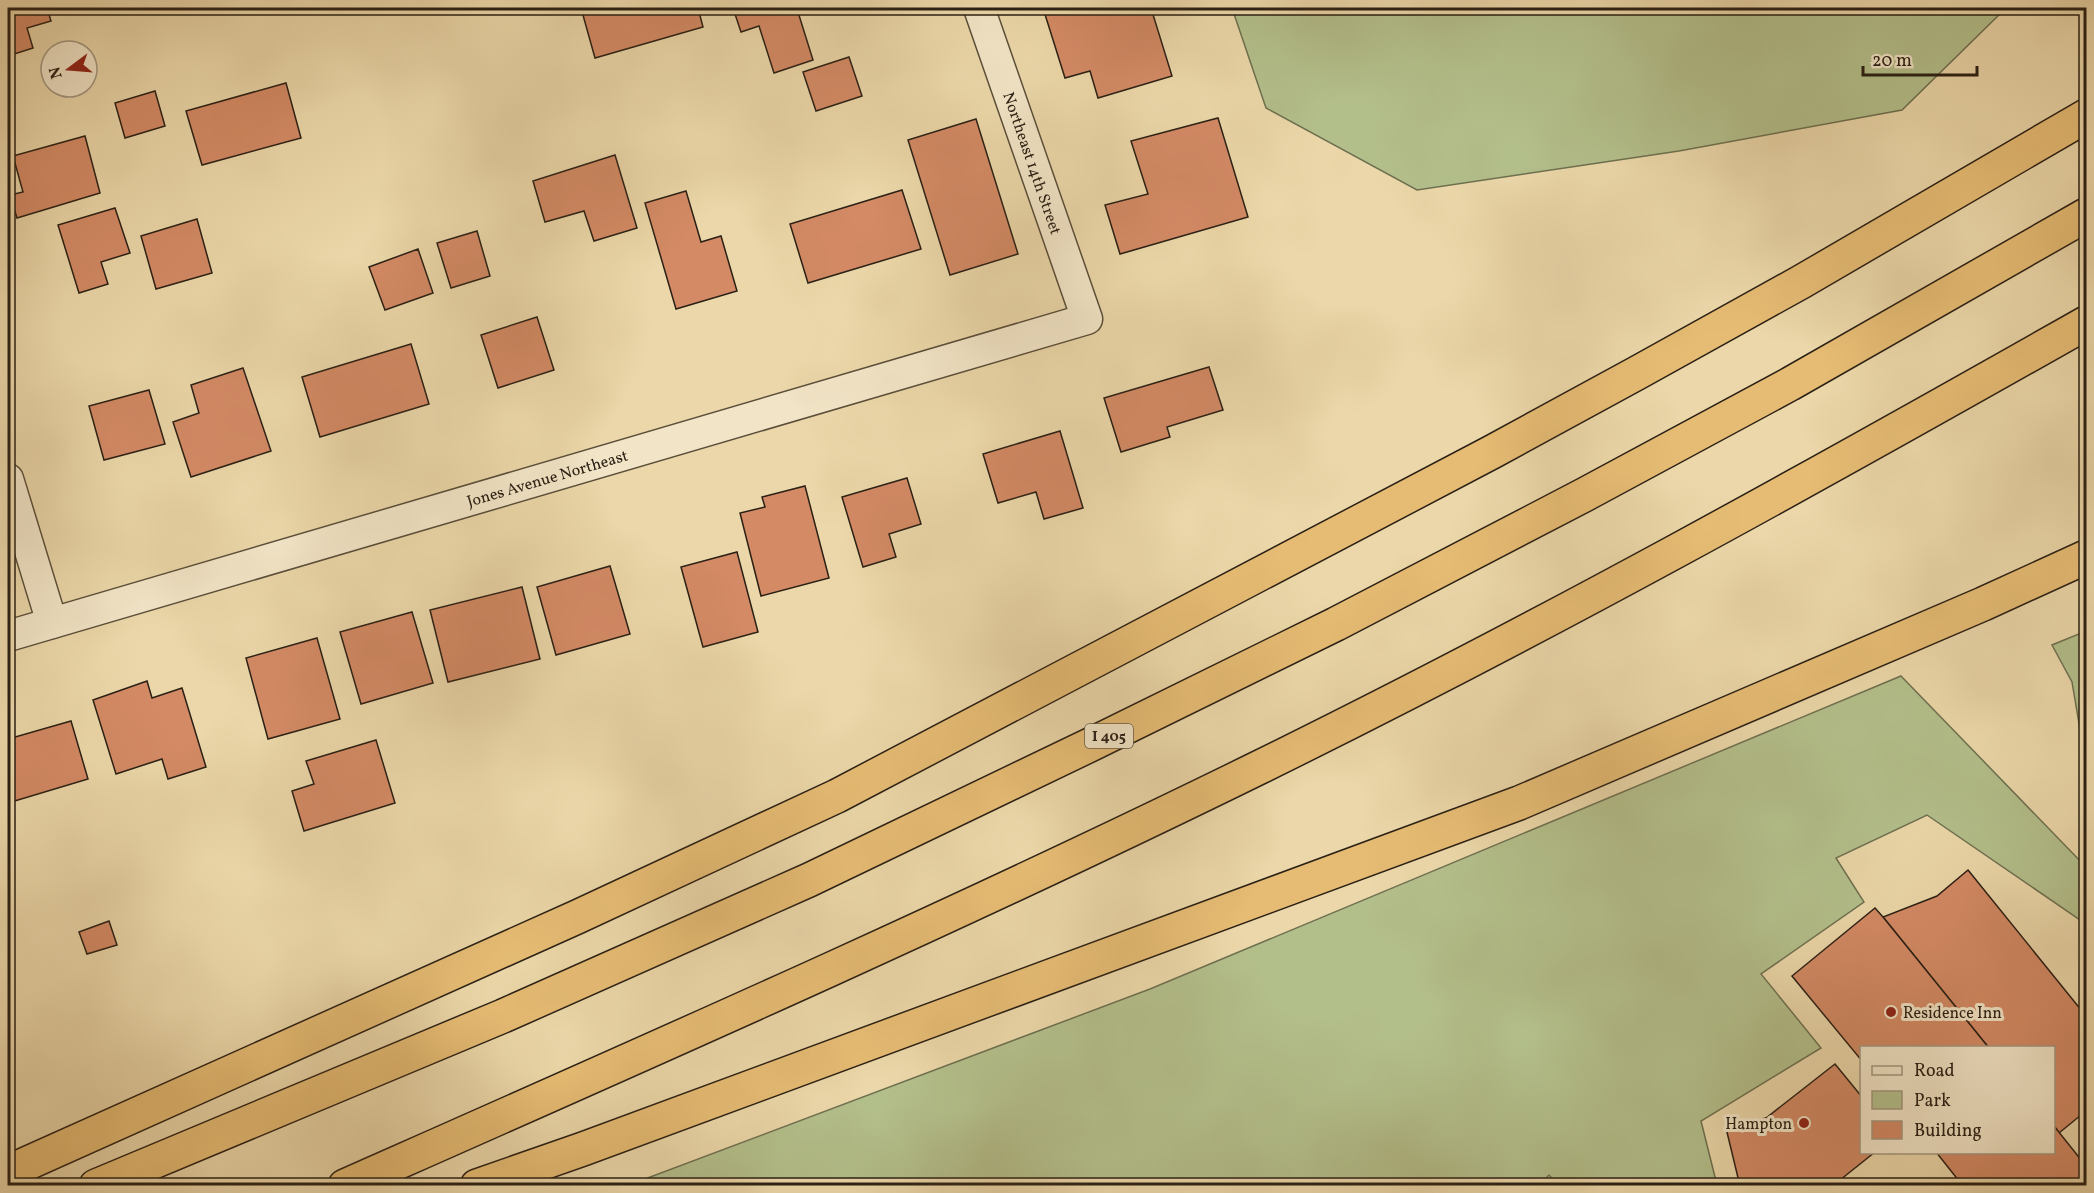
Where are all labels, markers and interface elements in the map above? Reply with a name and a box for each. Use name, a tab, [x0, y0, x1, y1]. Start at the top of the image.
north arrow	[39, 39, 99, 99]
scale bar	[1863, 39, 1977, 77]
text: 20 m	[1872, 49, 1912, 74]
text: N	[44, 64, 69, 81]
street label: Northeast 14th Street	[996, 89, 1066, 238]
street label: Jones Avenue Northeast	[465, 445, 631, 514]
road number: I 405	[1085, 724, 1133, 748]
place label: Residence Inn	[1903, 1003, 2002, 1025]
marker: Residence Inn	[1884, 1005, 1898, 1019]
legend	[1860, 1046, 2055, 1154]
text: Road	[1914, 1059, 1955, 1084]
text: Park	[1914, 1089, 1951, 1114]
place label: Hampton	[1725, 1114, 1792, 1136]
marker: Hampton	[1797, 1116, 1811, 1130]
text: Building	[1914, 1119, 1982, 1144]

